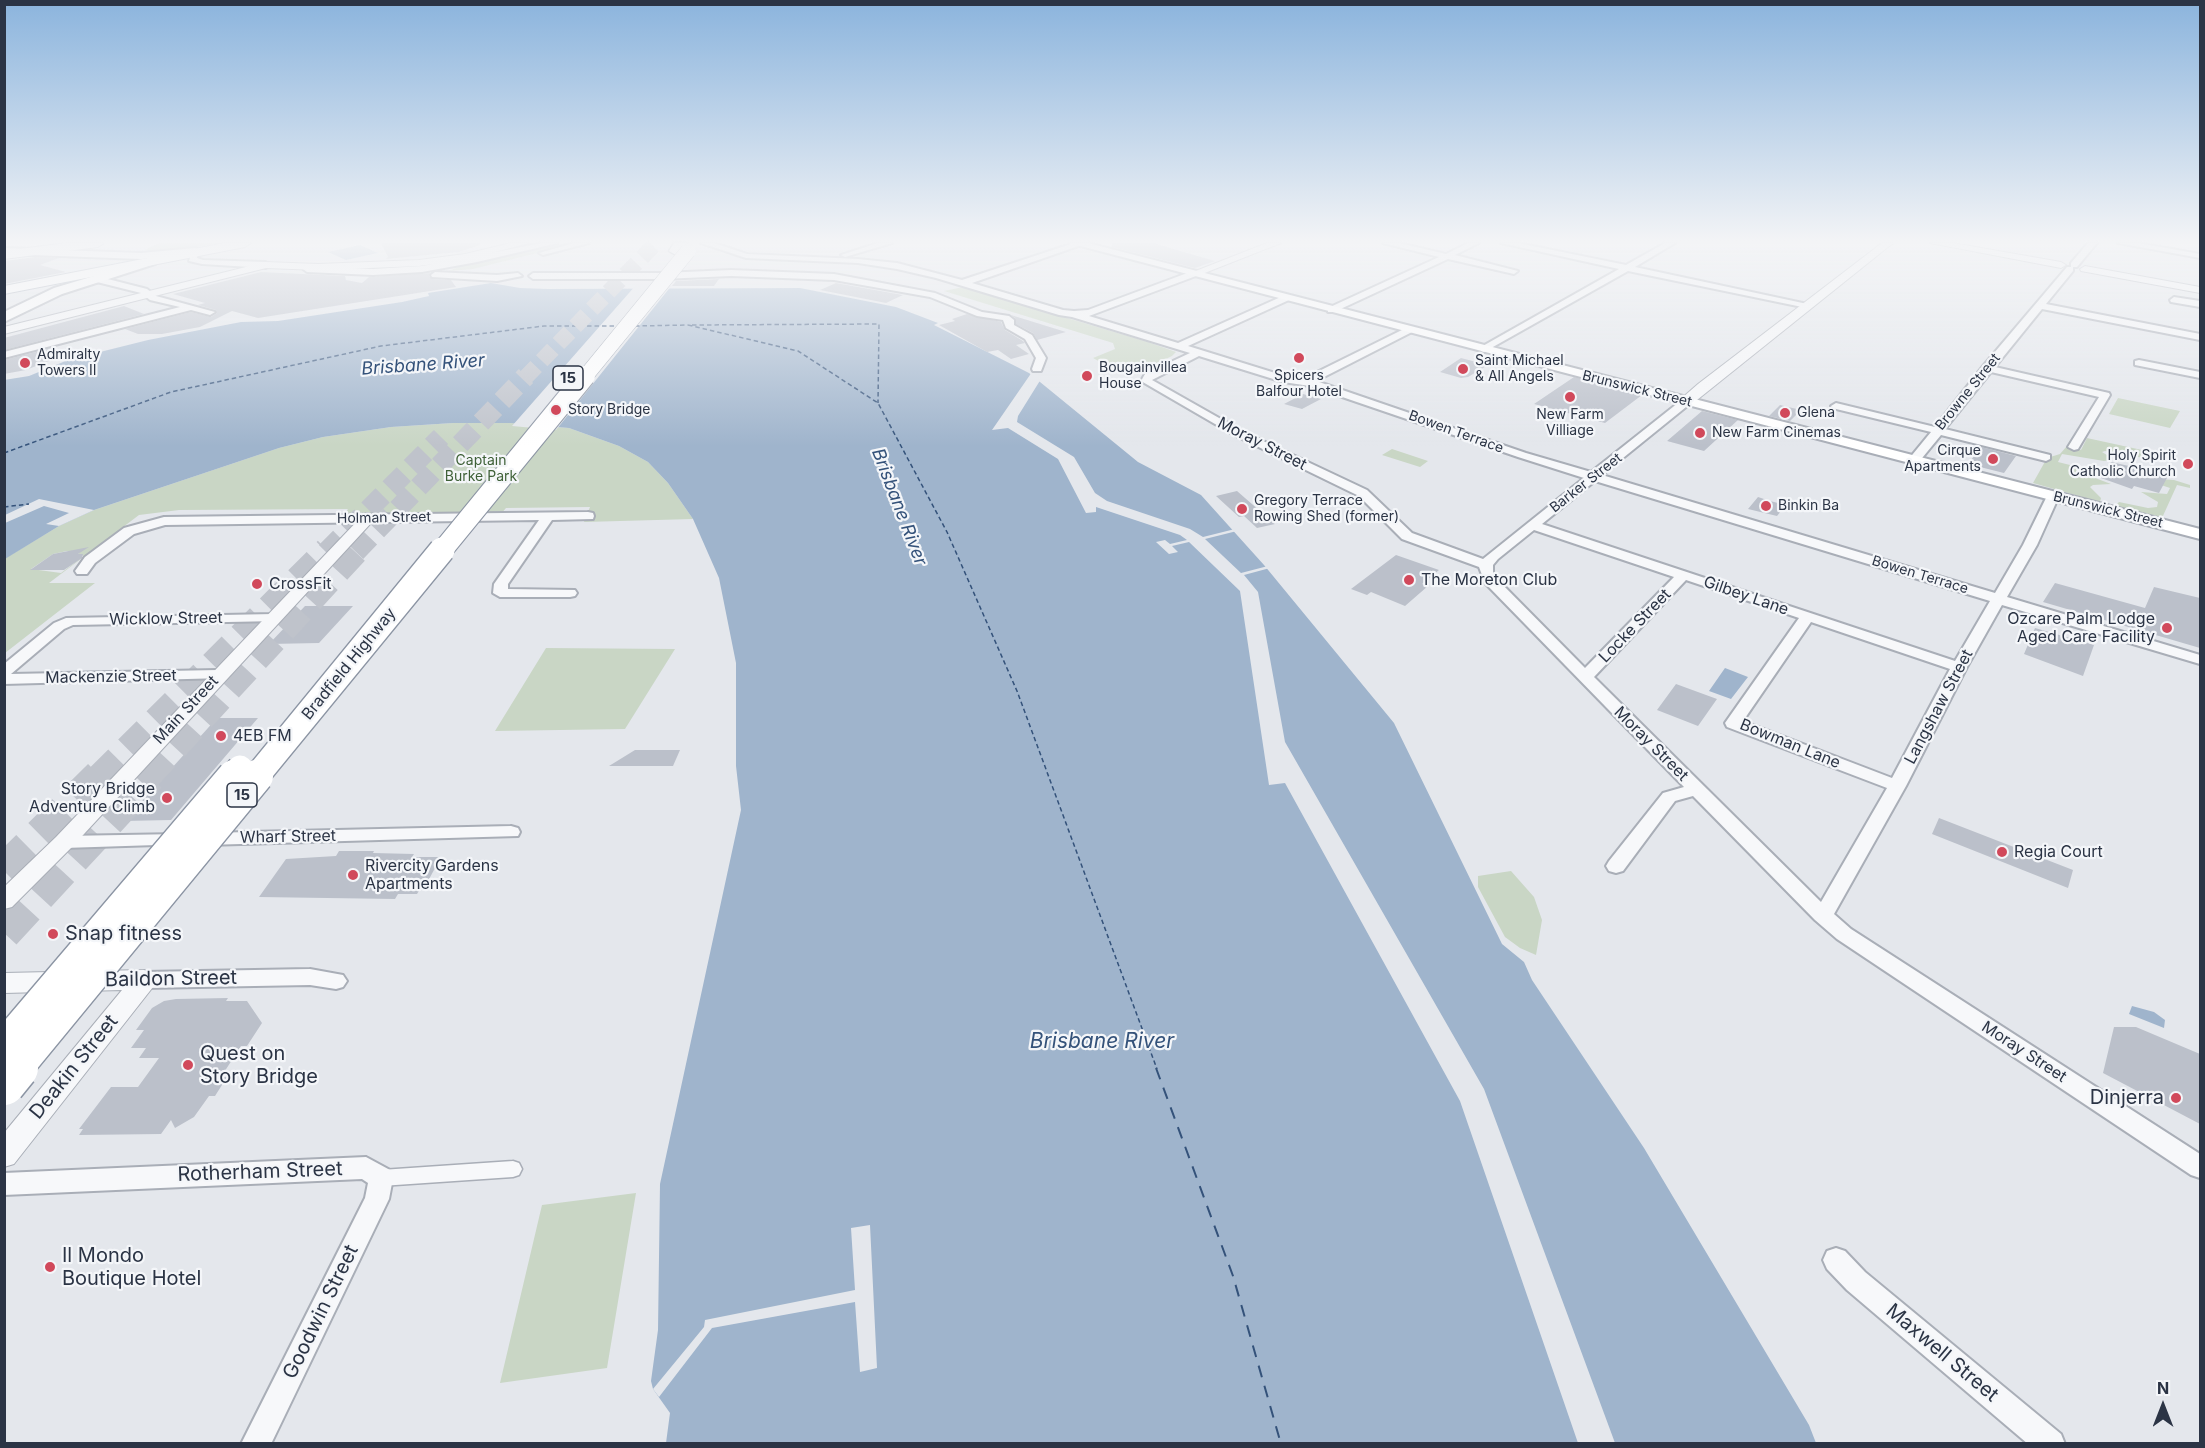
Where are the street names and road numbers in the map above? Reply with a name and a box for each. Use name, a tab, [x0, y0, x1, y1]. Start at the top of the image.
street label: Browne Street	[1932, 350, 2004, 434]
road number: 15	[553, 366, 583, 390]
street label: Brunswick Street	[1580, 367, 1694, 411]
street label: Bowen Terrace	[1406, 407, 1506, 457]
street label: Moray Street	[1214, 413, 1310, 475]
street label: Barker Street	[1547, 450, 1625, 516]
street label: Brunswick Street	[2051, 488, 2165, 532]
street label: Holman Street	[337, 509, 431, 527]
street label: Bowen Terrace	[1870, 552, 1970, 598]
street label: Gilbey Lane	[1701, 572, 1791, 620]
street label: Locke Street	[1595, 585, 1675, 667]
street label: Bradfield Highway	[298, 604, 400, 724]
street label: Wicklow Street	[109, 608, 223, 630]
street label: Langshaw Street	[1901, 646, 1977, 768]
street label: Mackenzie Street	[45, 666, 177, 688]
street label: Main Street	[150, 672, 222, 748]
street label: Moray Street	[1610, 703, 1692, 785]
street label: Bowman Lane	[1737, 715, 1843, 773]
road number: 15	[227, 783, 257, 807]
street label: Wharf Street	[240, 827, 336, 847]
street label: Baildon Street	[105, 966, 237, 992]
street label: Deakin Street	[25, 1010, 123, 1124]
street label: Moray Street	[1978, 1017, 2070, 1087]
street label: Rotherham Street	[177, 1157, 343, 1187]
street label: Goodwin Street	[278, 1241, 364, 1383]
street label: Maxwell Street	[1881, 1299, 2003, 1407]

